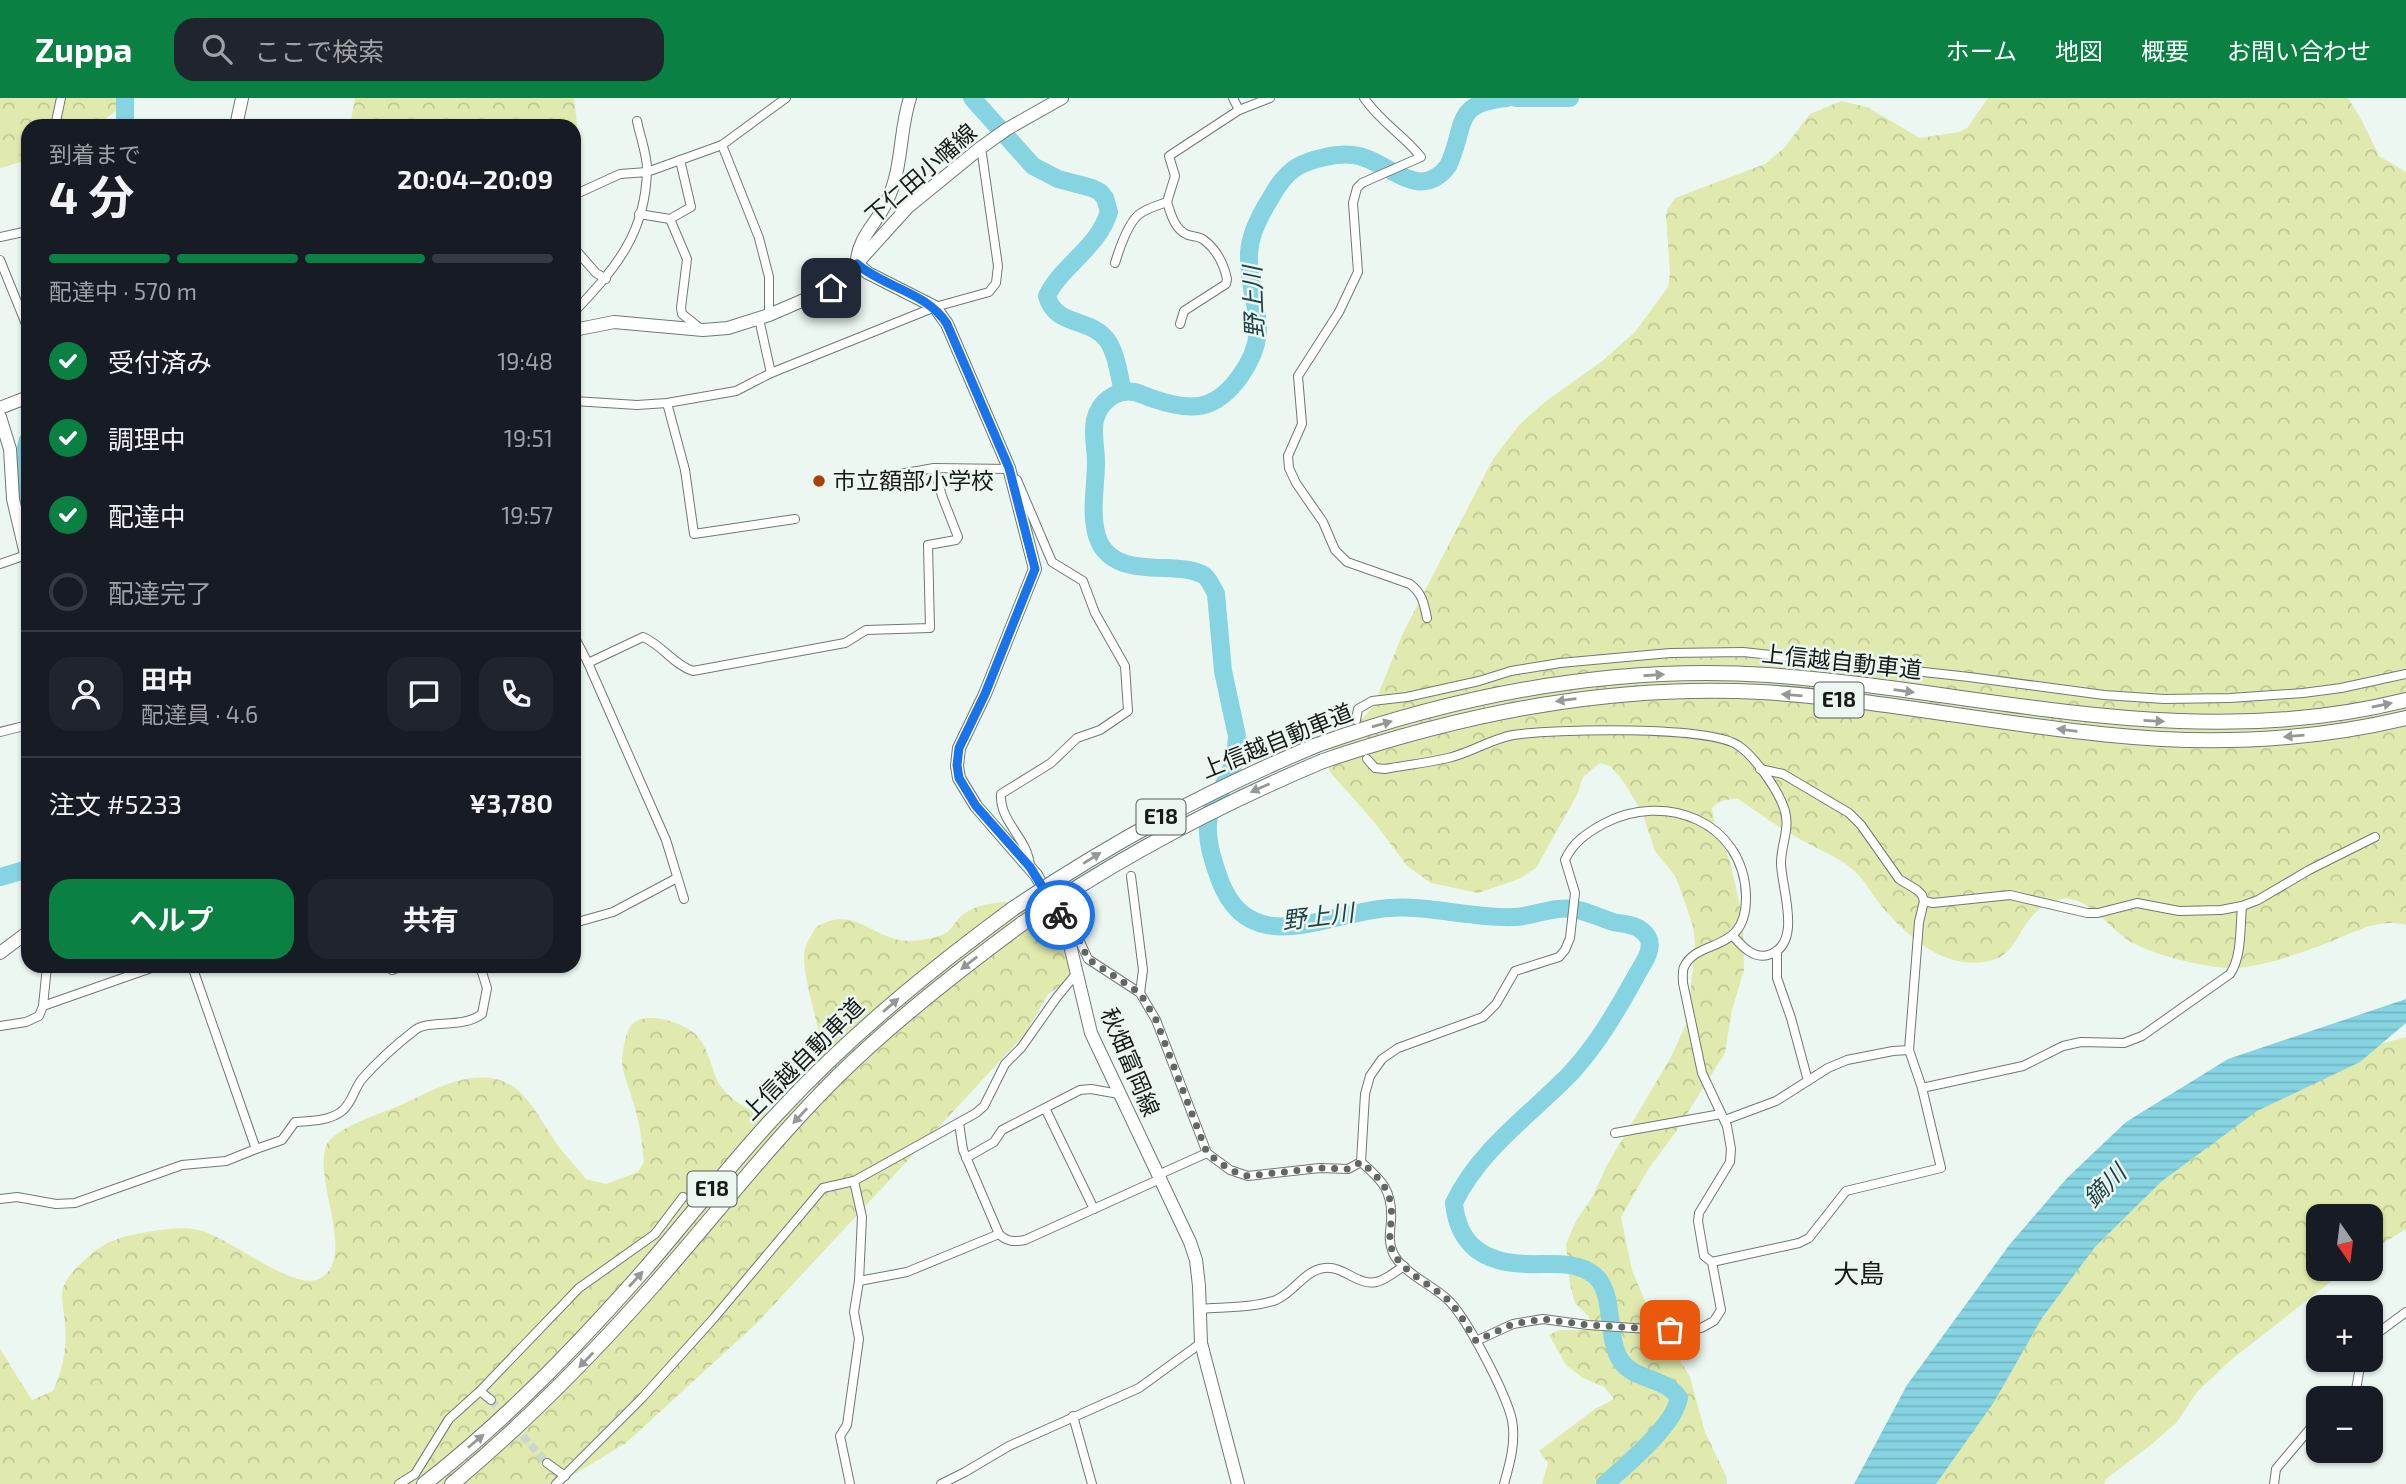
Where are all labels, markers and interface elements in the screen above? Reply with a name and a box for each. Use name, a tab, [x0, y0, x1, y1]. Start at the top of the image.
search box	[174, 18, 664, 81]
text: Zuppa	[35, 29, 132, 69]
icon: search	[198, 30, 236, 68]
text: ここで検索	[254, 35, 384, 66]
text: ホーム	[1946, 36, 2017, 65]
text: 地図	[2055, 36, 2103, 65]
text: 概要	[2141, 36, 2189, 65]
text: お問い合わせ	[2227, 36, 2371, 65]
street label: 下仁田小幡線	[859, 117, 982, 229]
text: 到着まで	[49, 140, 141, 168]
text: 20:04–20:09	[397, 163, 553, 194]
text: 4 分	[49, 168, 134, 223]
pin	[801, 258, 861, 318]
water label: 野上川	[1237, 263, 1268, 339]
icon: home	[812, 269, 850, 307]
text: 配達中 · 570 m	[49, 277, 197, 305]
icon: check	[49, 342, 87, 380]
text: 受付済み	[108, 346, 212, 377]
text: 19:48	[497, 347, 553, 375]
icon: check	[49, 419, 87, 457]
text: 調理中	[108, 423, 186, 454]
text: 19:51	[504, 424, 553, 452]
place label: 市立額部小学校	[833, 466, 994, 494]
marker: 市立額部小学校	[811, 473, 827, 489]
icon: check	[49, 496, 87, 534]
text: 配達中	[108, 500, 186, 531]
text: 19:57	[501, 501, 553, 529]
text: 配達完了	[108, 577, 212, 608]
street label: 上信越自動車道	[1761, 639, 1924, 683]
button: person	[49, 657, 123, 731]
button: chat	[387, 657, 461, 731]
button: phone	[479, 657, 553, 731]
text: 田中	[141, 663, 193, 694]
one-way arrow	[1643, 669, 1665, 680]
road number: E18	[1814, 682, 1864, 718]
one-way arrow	[1893, 686, 1915, 697]
one-way arrow	[1781, 689, 1803, 700]
one-way arrow	[1554, 695, 1576, 706]
street label: 上信越自動車道	[1197, 697, 1357, 783]
one-way arrow	[2371, 699, 2393, 710]
text: 配達員 · 4.6	[141, 700, 258, 728]
one-way arrow	[2143, 716, 2165, 727]
one-way arrow	[1372, 718, 1393, 728]
one-way arrow	[2055, 725, 2077, 736]
one-way arrow	[2282, 731, 2304, 742]
one-way arrow	[1250, 783, 1271, 794]
text: ¥3,780	[469, 787, 553, 818]
text: 注文 #5233	[49, 788, 182, 819]
road number: E18	[1136, 800, 1186, 834]
one-way arrow	[1082, 851, 1102, 864]
button: ヘルプ	[49, 879, 294, 959]
button: 共有	[308, 879, 553, 959]
courier	[1025, 880, 1095, 950]
icon: bike	[1041, 896, 1079, 934]
water label: 野上川	[1280, 896, 1358, 934]
one-way arrow	[960, 956, 978, 971]
street label: 上信越自動車道	[735, 991, 869, 1125]
one-way arrow	[882, 998, 899, 1013]
street label: 秋畑富岡線	[1096, 1003, 1166, 1120]
one-way arrow	[793, 1107, 809, 1124]
water label: 鏑川	[2077, 1156, 2133, 1212]
road number: E18	[688, 1172, 736, 1206]
north arrow	[2306, 1204, 2384, 1281]
map controls	[2306, 1204, 2383, 1463]
district label: 大島	[1833, 1257, 1885, 1288]
one-way arrow	[628, 1270, 644, 1288]
button: +	[2306, 1295, 2383, 1372]
pin	[1640, 1300, 1700, 1360]
icon: bag	[1651, 1311, 1689, 1349]
one-way arrow	[578, 1351, 594, 1368]
button: −	[2306, 1386, 2383, 1463]
one-way arrow	[468, 1434, 485, 1449]

